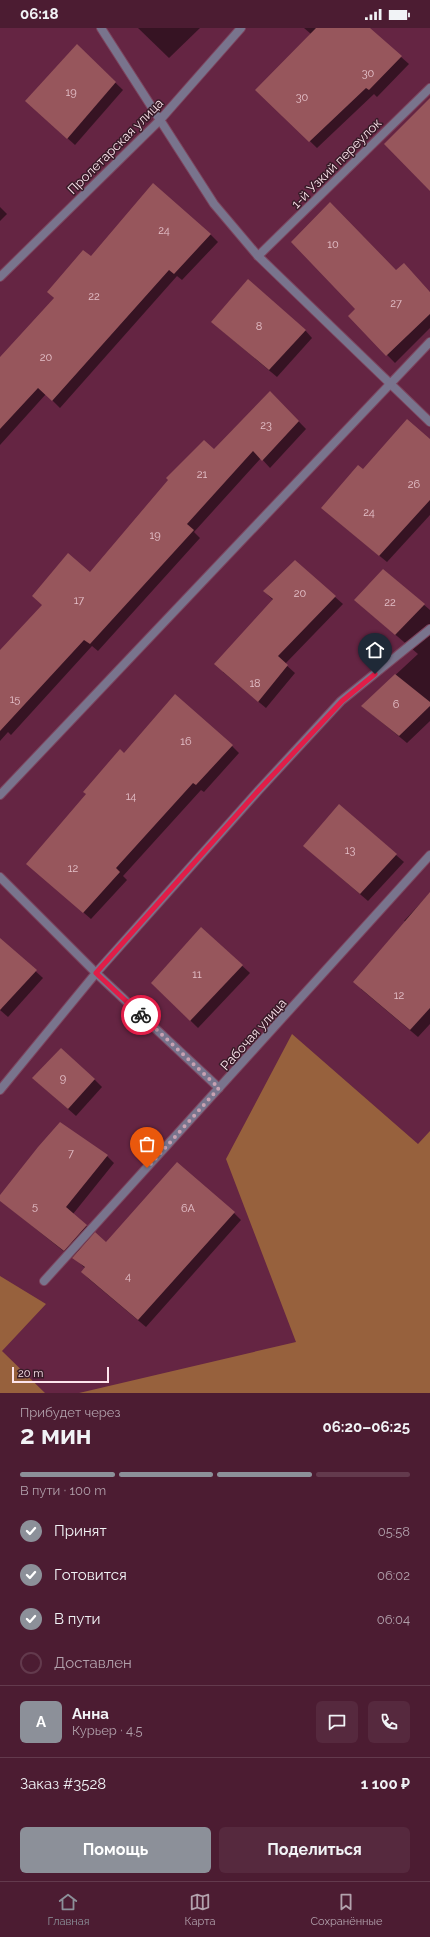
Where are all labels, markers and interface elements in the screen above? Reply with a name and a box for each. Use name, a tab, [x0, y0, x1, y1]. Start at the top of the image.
text: 06:18	[20, 5, 59, 23]
house number: 30	[362, 67, 375, 80]
house number: 19	[65, 86, 77, 99]
house number: 30	[296, 91, 309, 104]
street label: Пролетарская улица	[65, 96, 166, 197]
street label: 1-й Узкий переулок	[288, 115, 385, 211]
house number: 24	[158, 224, 170, 237]
house number: 10	[327, 238, 339, 251]
house number: 22	[88, 290, 100, 303]
house number: 27	[390, 297, 402, 310]
house number: 8	[256, 320, 262, 333]
house number: 20	[40, 351, 52, 364]
house number: 23	[260, 419, 272, 432]
house number: 21	[197, 468, 208, 481]
house number: 26	[408, 478, 421, 491]
house number: 24	[363, 506, 375, 519]
house number: 19	[149, 529, 161, 542]
house number: 20	[294, 587, 306, 600]
house number: 17	[74, 594, 84, 607]
house number: 22	[384, 596, 396, 609]
pin	[358, 633, 392, 674]
icon: home	[364, 639, 386, 661]
house number: 18	[249, 677, 261, 690]
house number: 15	[10, 693, 20, 706]
house number: 6	[393, 698, 400, 711]
house number: 16	[180, 735, 192, 748]
house number: 14	[126, 790, 136, 803]
house number: 13	[345, 844, 355, 857]
house number: 12	[68, 862, 78, 875]
house number: 11	[192, 968, 202, 981]
house number: 12	[394, 989, 404, 1002]
courier	[121, 995, 161, 1035]
street label: Рабочая улица	[217, 995, 289, 1073]
icon: bike	[130, 1004, 152, 1026]
house number: 9	[60, 1072, 66, 1085]
pin	[130, 1127, 164, 1168]
icon: bag	[136, 1133, 158, 1155]
house number: 7	[68, 1147, 74, 1160]
house number: 5	[32, 1200, 38, 1213]
house number: 6А	[181, 1202, 196, 1215]
house number: 4	[125, 1270, 131, 1283]
scale bar	[12, 1365, 109, 1384]
text: 20 m	[18, 1367, 43, 1380]
text: Прибудет через	[20, 1405, 120, 1420]
text: 06:20–06:25	[322, 1418, 410, 1436]
text: 2 мин	[20, 1420, 92, 1450]
text: В пути · 100 m	[20, 1483, 106, 1498]
icon: check	[20, 1520, 42, 1542]
text: Принят	[54, 1522, 107, 1540]
text: 05:58	[378, 1524, 410, 1539]
icon: check	[20, 1564, 42, 1586]
text: Готовится	[54, 1566, 127, 1584]
text: 06:02	[377, 1568, 410, 1583]
icon: check	[20, 1608, 42, 1630]
text: В пути	[54, 1610, 101, 1628]
text: 06:04	[377, 1612, 410, 1627]
text: Доставлен	[54, 1654, 132, 1672]
button: chat	[316, 1701, 358, 1743]
button: phone	[368, 1701, 410, 1743]
text: Анна	[72, 1705, 109, 1723]
text: А	[36, 1713, 46, 1731]
text: Курьер · 4.5	[72, 1723, 143, 1738]
text: Заказ #3528	[20, 1775, 106, 1793]
text: 1 100 ₽	[361, 1775, 410, 1793]
button: Помощь	[20, 1827, 211, 1873]
button: Поделиться	[219, 1827, 410, 1873]
tab: Главная	[48, 1891, 89, 1928]
tab: Карта	[184, 1891, 215, 1928]
tab: Сохранённые	[310, 1891, 382, 1928]

